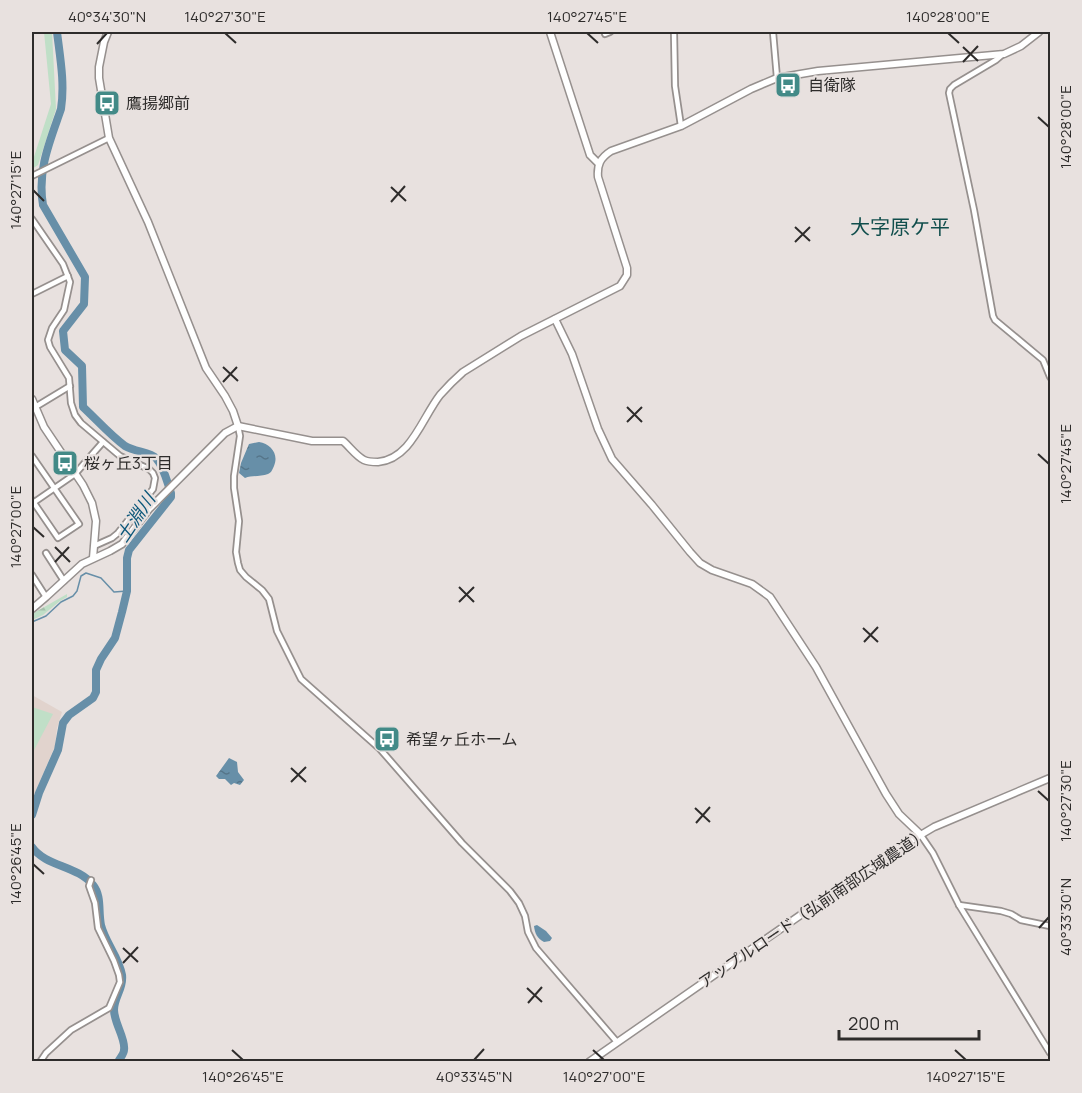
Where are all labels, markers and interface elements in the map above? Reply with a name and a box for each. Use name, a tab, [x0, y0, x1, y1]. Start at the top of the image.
text: 40°34'30"N	[68, 6, 146, 27]
text: 140°27'30"E	[184, 6, 266, 27]
text: 140°27'45"E	[547, 6, 627, 27]
text: 140°28'00"E	[906, 6, 990, 27]
bus stop icon: 自衛隊	[773, 70, 803, 100]
place label: 自衛隊	[808, 74, 856, 96]
text: 140°28'00"E	[1055, 85, 1076, 169]
bus stop icon: 鷹揚郷前	[92, 88, 122, 118]
place label: 鷹揚郷前	[126, 92, 190, 114]
text: 140°27'15"E	[5, 151, 26, 229]
district label: 大字原ケ平	[850, 213, 950, 240]
text: 140°27'45"E	[1055, 424, 1076, 504]
bus stop icon: 桜ヶ丘3丁目	[50, 448, 80, 478]
place label: 桜ヶ丘3丁目	[84, 452, 173, 474]
text: 140°27'00"E	[5, 486, 26, 568]
water label: 土淵川	[110, 486, 161, 546]
bus stop icon: 希望ヶ丘ホーム	[372, 724, 402, 754]
place label: 希望ヶ丘ホーム	[406, 728, 518, 750]
text: 140°27'30"E	[1055, 760, 1076, 842]
text: 140°26'45"E	[5, 823, 26, 905]
street label: アップルロード（弘前南部広域農道）	[694, 823, 932, 993]
text: 40°33'30"N	[1055, 878, 1076, 956]
scale bar	[839, 1003, 978, 1041]
text: 200 m	[848, 1011, 899, 1035]
text: 140°26'45"E	[202, 1066, 284, 1087]
text: 40°33'45"N	[436, 1066, 512, 1087]
text: 140°27'00"E	[563, 1066, 645, 1087]
text: 140°27'15"E	[927, 1066, 1005, 1087]

